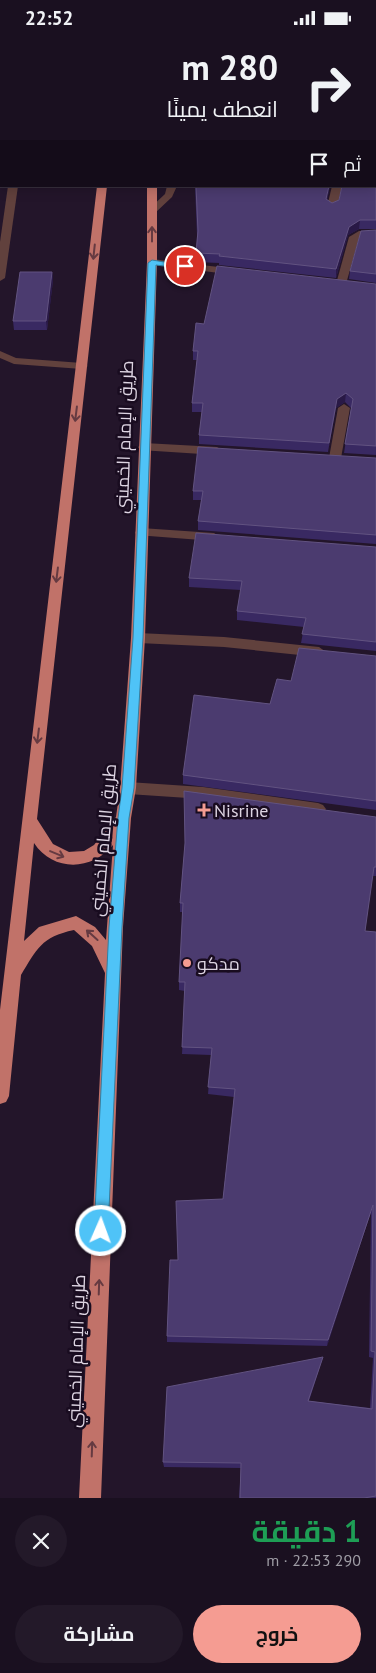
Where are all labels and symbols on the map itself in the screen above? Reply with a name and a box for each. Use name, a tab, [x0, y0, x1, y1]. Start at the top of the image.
one-way arrow	[147, 226, 156, 242]
one-way arrow	[89, 244, 99, 260]
pin	[164, 245, 206, 287]
street label: طريق الإمام الخميني	[110, 360, 141, 514]
one-way arrow	[71, 405, 81, 421]
one-way arrow	[52, 567, 62, 583]
one-way arrow	[33, 728, 43, 744]
street label: طريق الإمام الخميني	[85, 763, 124, 918]
place label: Nisrine	[214, 799, 268, 822]
marker: Nisrine	[198, 804, 210, 816]
one-way arrow	[50, 850, 65, 860]
one-way arrow	[86, 929, 98, 941]
place label: مدكو	[197, 952, 240, 975]
marker: مدكو	[181, 957, 193, 969]
position arrow	[74, 1204, 126, 1256]
street label: طريق الإمام الخميني	[62, 1274, 93, 1428]
one-way arrow	[94, 1279, 104, 1296]
one-way arrow	[88, 1442, 97, 1458]

